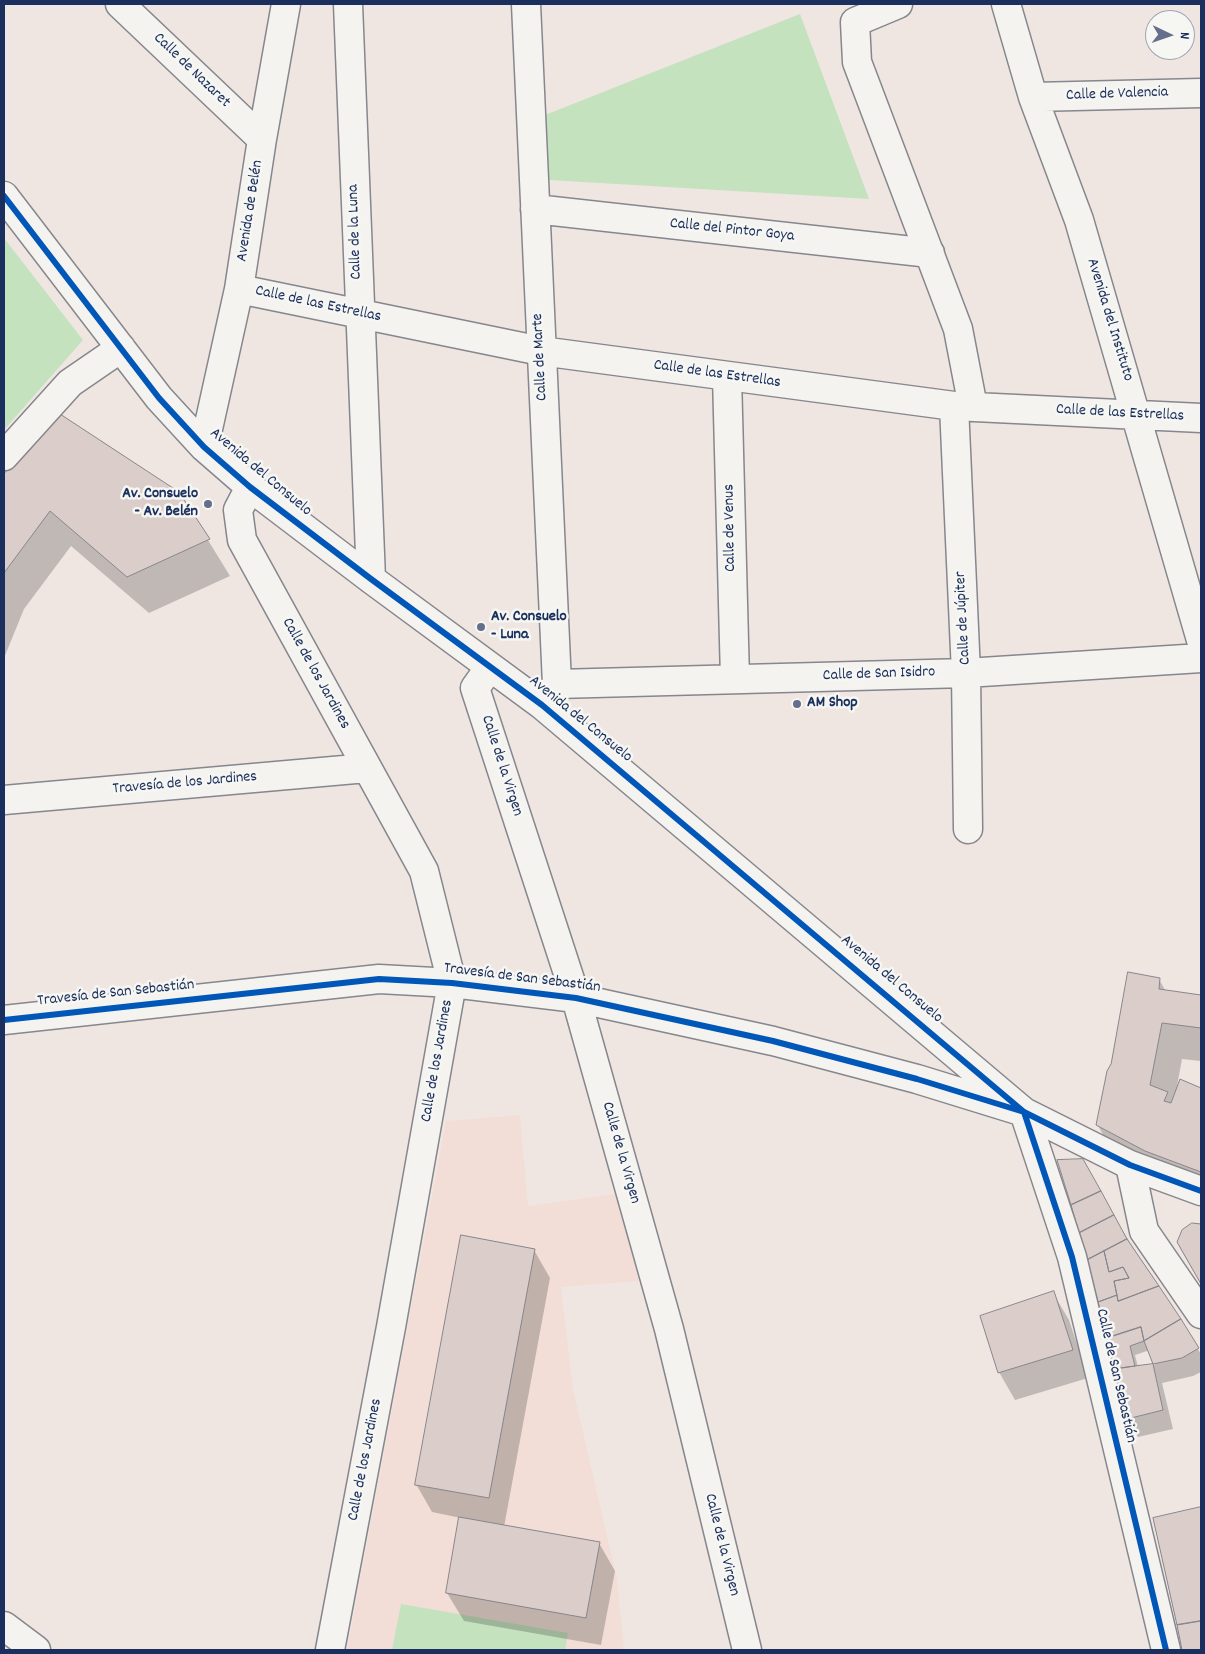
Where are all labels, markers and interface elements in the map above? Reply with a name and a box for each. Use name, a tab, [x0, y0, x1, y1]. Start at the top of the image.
north arrow	[1145, 10, 1195, 60]
street label: Calle de Nazaret	[148, 29, 234, 113]
text: N	[1174, 32, 1194, 40]
street label: Calle de Valencia	[1066, 84, 1168, 106]
street label: Avenida de Belén	[234, 159, 268, 263]
street label: Calle de la Luna	[345, 184, 367, 280]
street label: Calle del Pintor Goya	[669, 215, 795, 247]
street label: Avenida del Instituto	[1081, 256, 1137, 384]
street label: Calle de las Estrellas	[253, 282, 383, 328]
street label: Calle de Marte	[529, 313, 553, 401]
street label: Calle de las Estrellas	[652, 357, 782, 393]
street label: Calle de las Estrellas	[1055, 401, 1185, 427]
street label: Avenida del Consuelo	[205, 425, 315, 521]
street label: Calle de Venus	[721, 484, 741, 572]
place label: Av. Consuelo - Av. Belén	[122, 485, 198, 523]
marker: Av. Consuelo - Av. Belén	[202, 498, 214, 510]
street label: Calle de Júpiter	[952, 571, 976, 665]
place label: Av. Consuelo - Luna	[491, 608, 567, 646]
street label: Calle de los Jardines	[277, 615, 353, 733]
marker: Av. Consuelo - Luna	[475, 621, 487, 633]
street label: Calle de San Isidro	[822, 663, 936, 687]
street label: Avenida del Consuelo	[524, 672, 636, 768]
place label: AM Shop	[807, 694, 858, 714]
marker: AM Shop	[791, 698, 803, 710]
street label: Calle de la Virgen	[476, 713, 526, 819]
street label: Travesía de los Jardines	[112, 768, 258, 800]
street label: Avenida del Consuelo	[836, 932, 946, 1028]
street label: Travesía de San Sebastián	[443, 960, 601, 998]
street label: Travesía de San Sebastián	[37, 976, 195, 1012]
street label: Calle de los Jardines	[418, 998, 458, 1124]
street label: Calle de la Virgen	[596, 1100, 644, 1206]
street label: Calle de San Sebastián	[1090, 1307, 1140, 1445]
street label: Calle de los Jardines	[345, 1397, 387, 1523]
street label: Calle de la Virgen	[699, 1492, 743, 1598]

